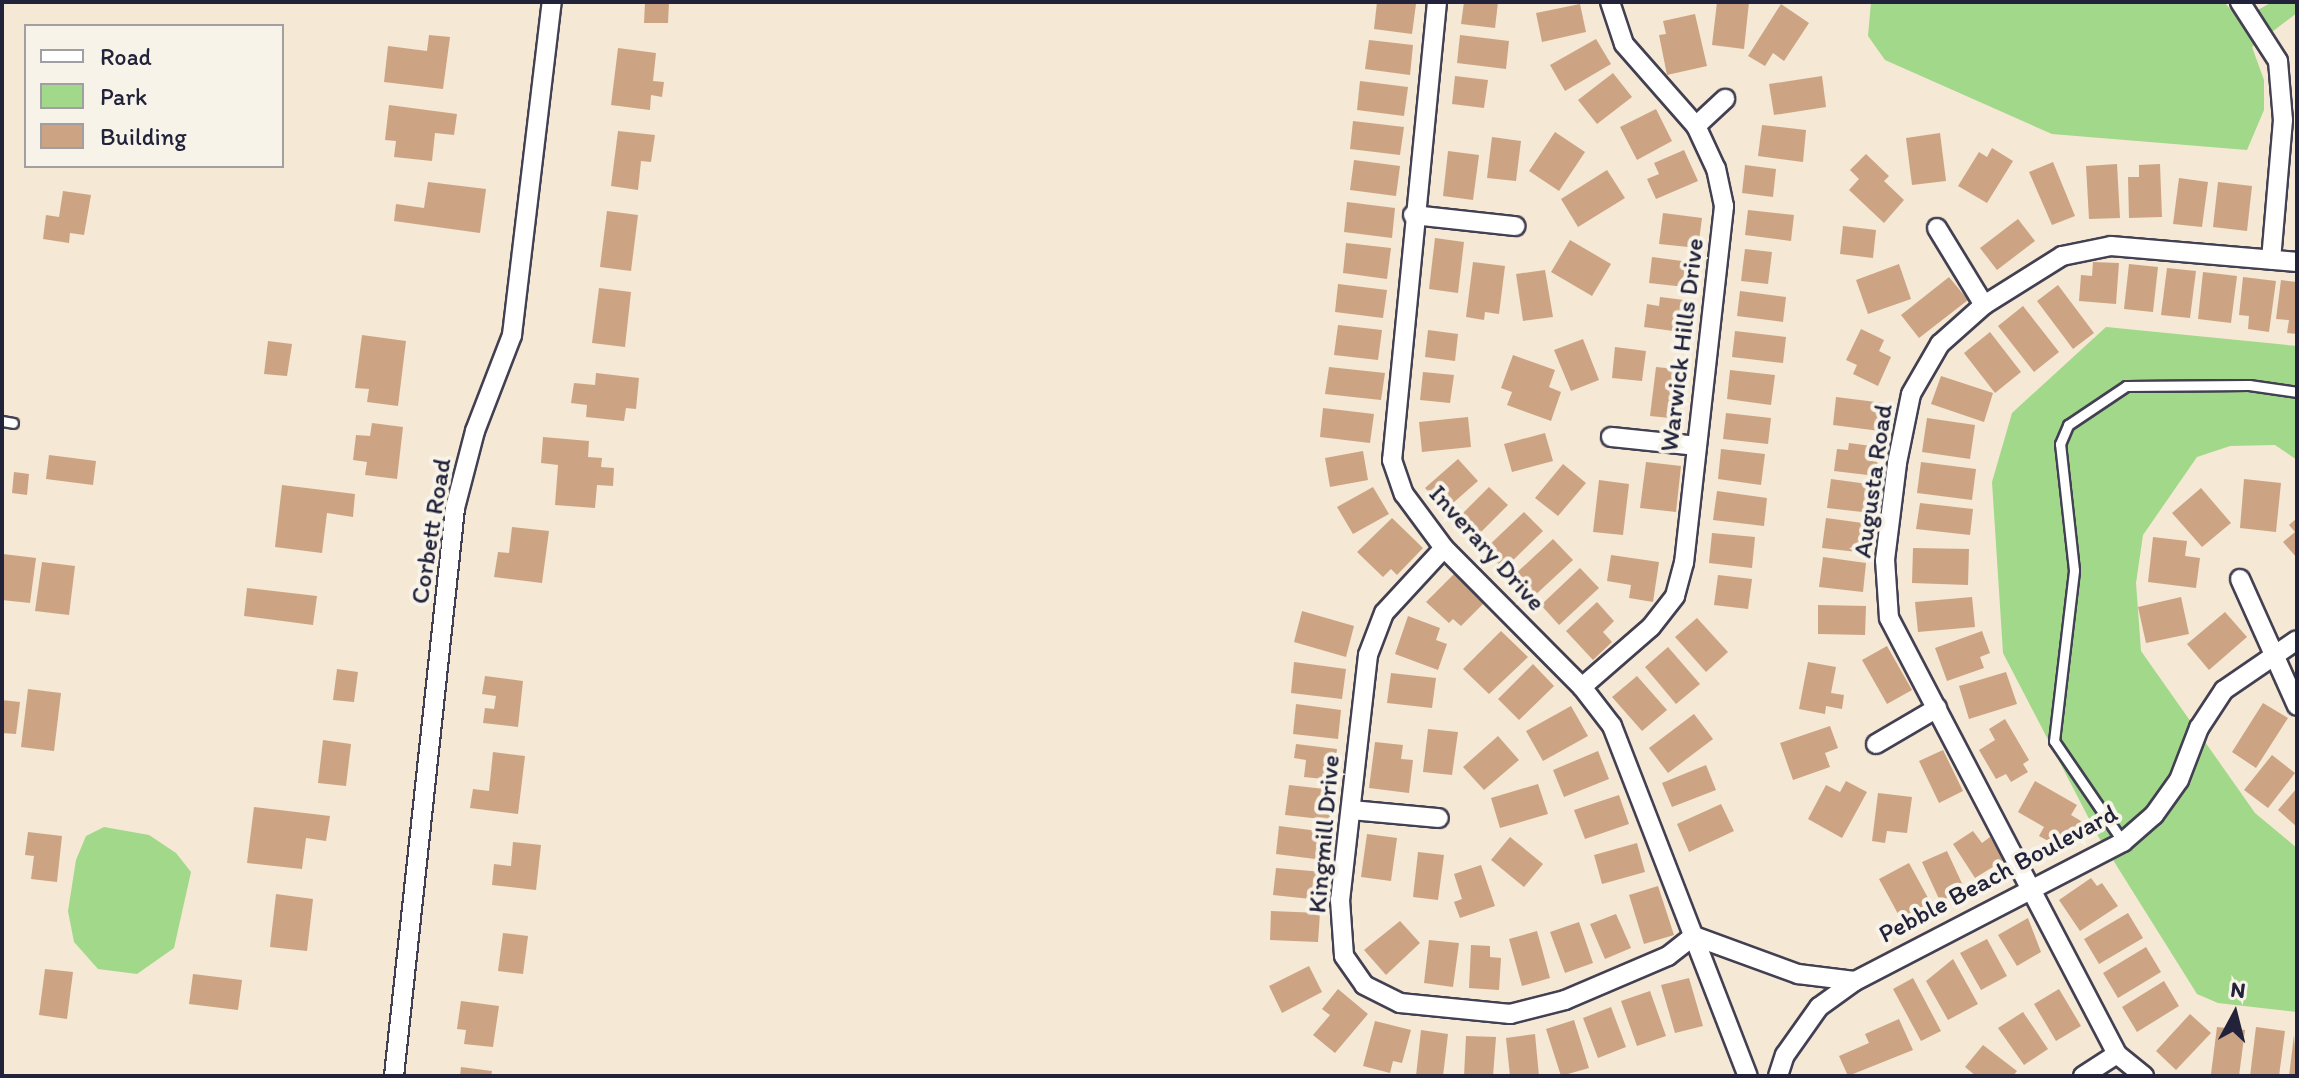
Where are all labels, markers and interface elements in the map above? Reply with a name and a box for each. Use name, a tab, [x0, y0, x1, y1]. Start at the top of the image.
legend	[24, 24, 284, 168]
text: Road	[100, 42, 152, 71]
text: Park	[100, 82, 147, 111]
text: Building	[100, 122, 187, 151]
street label: Warwick Hills Drive	[1653, 236, 1711, 454]
street label: Augusta Road	[1847, 402, 1899, 560]
street label: Corbett Road	[404, 456, 458, 606]
street label: Inverary Drive	[1422, 479, 1552, 617]
street label: Kingmill Drive	[1302, 754, 1346, 914]
street label: Pebble Beach Boulevard	[1873, 798, 2123, 950]
north arrow	[2195, 974, 2275, 1054]
text: N	[2229, 975, 2247, 1004]

